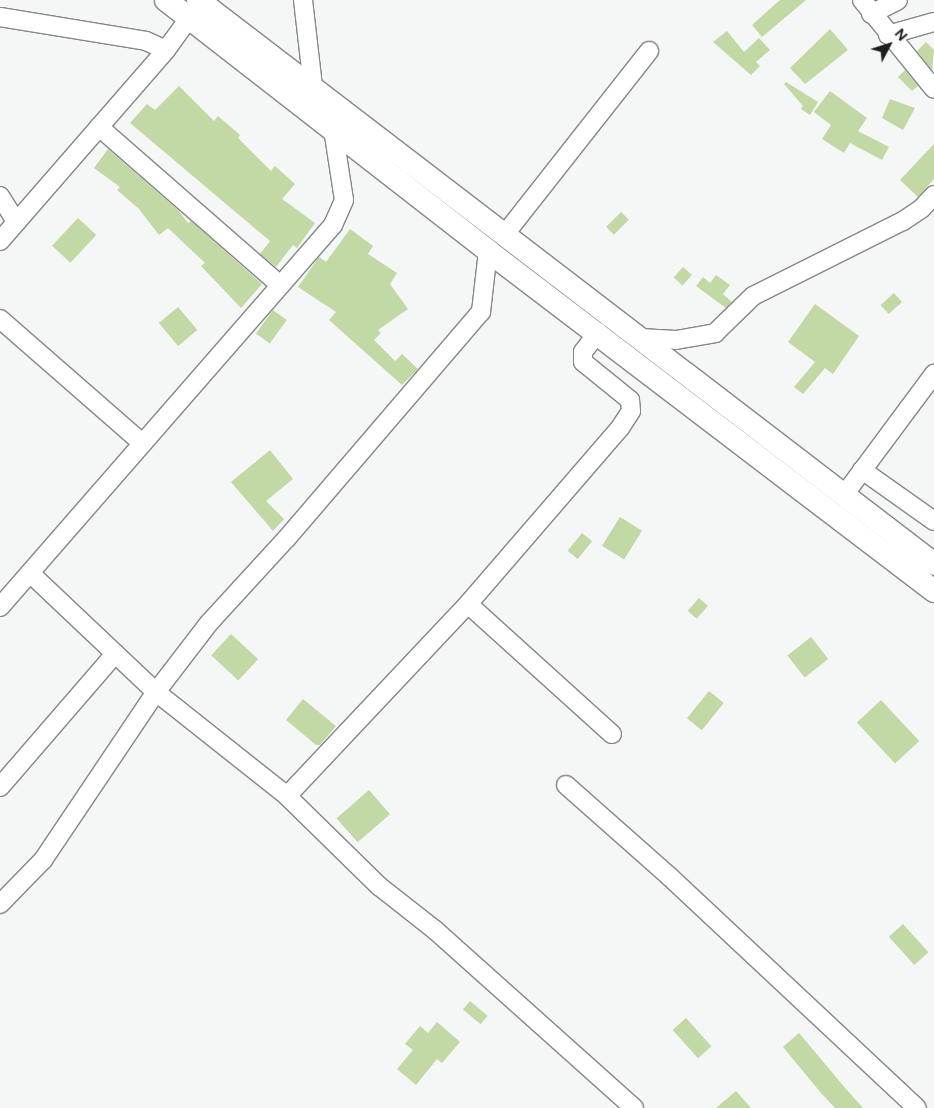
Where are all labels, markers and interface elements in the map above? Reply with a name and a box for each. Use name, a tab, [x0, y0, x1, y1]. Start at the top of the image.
north arrow	[864, 20, 914, 70]
text: N	[891, 25, 911, 45]

